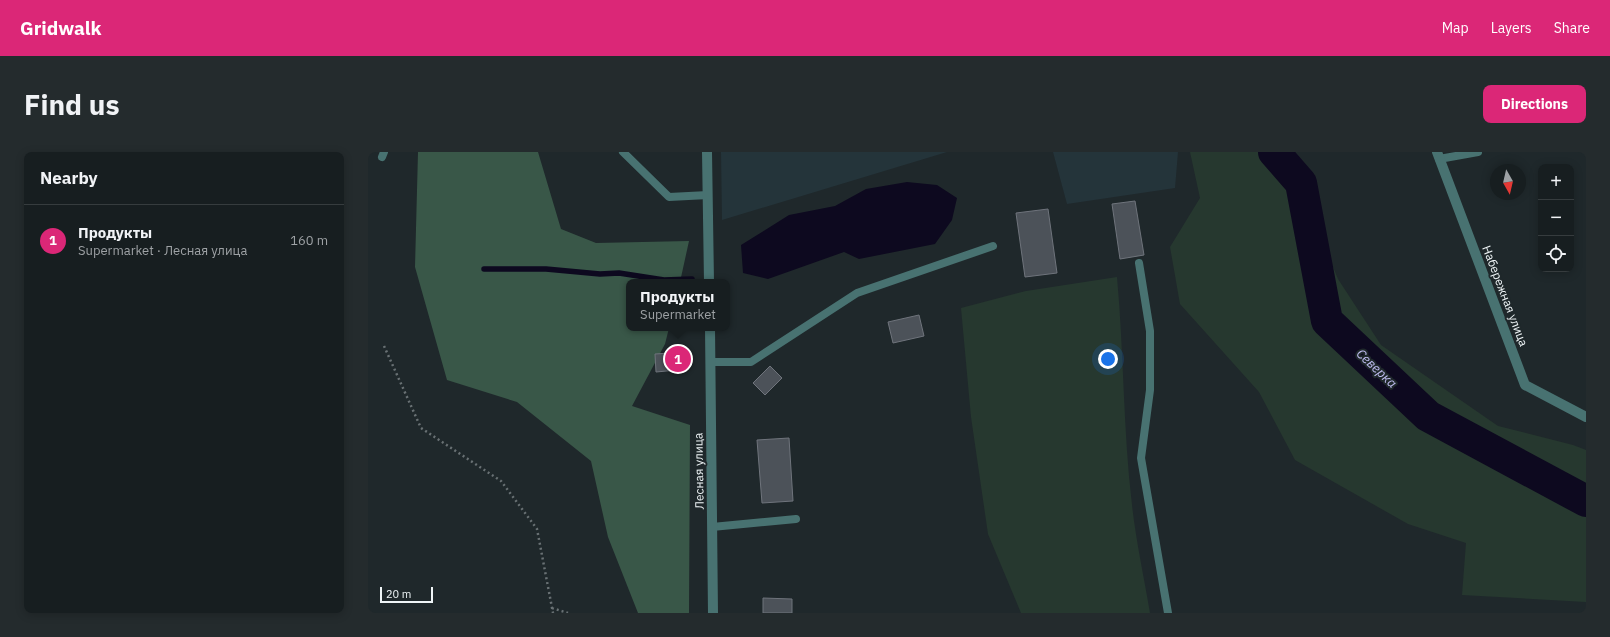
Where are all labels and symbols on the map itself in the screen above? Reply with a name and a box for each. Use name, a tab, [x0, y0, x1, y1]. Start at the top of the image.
north arrow	[1490, 164, 1526, 200]
street label: Набережная улица	[1479, 243, 1532, 349]
pin: 1	[665, 344, 691, 374]
water label: Северка	[1353, 345, 1401, 392]
your location	[1098, 349, 1118, 369]
street label: Лесная улица	[690, 432, 707, 510]
scale bar	[380, 585, 433, 604]

